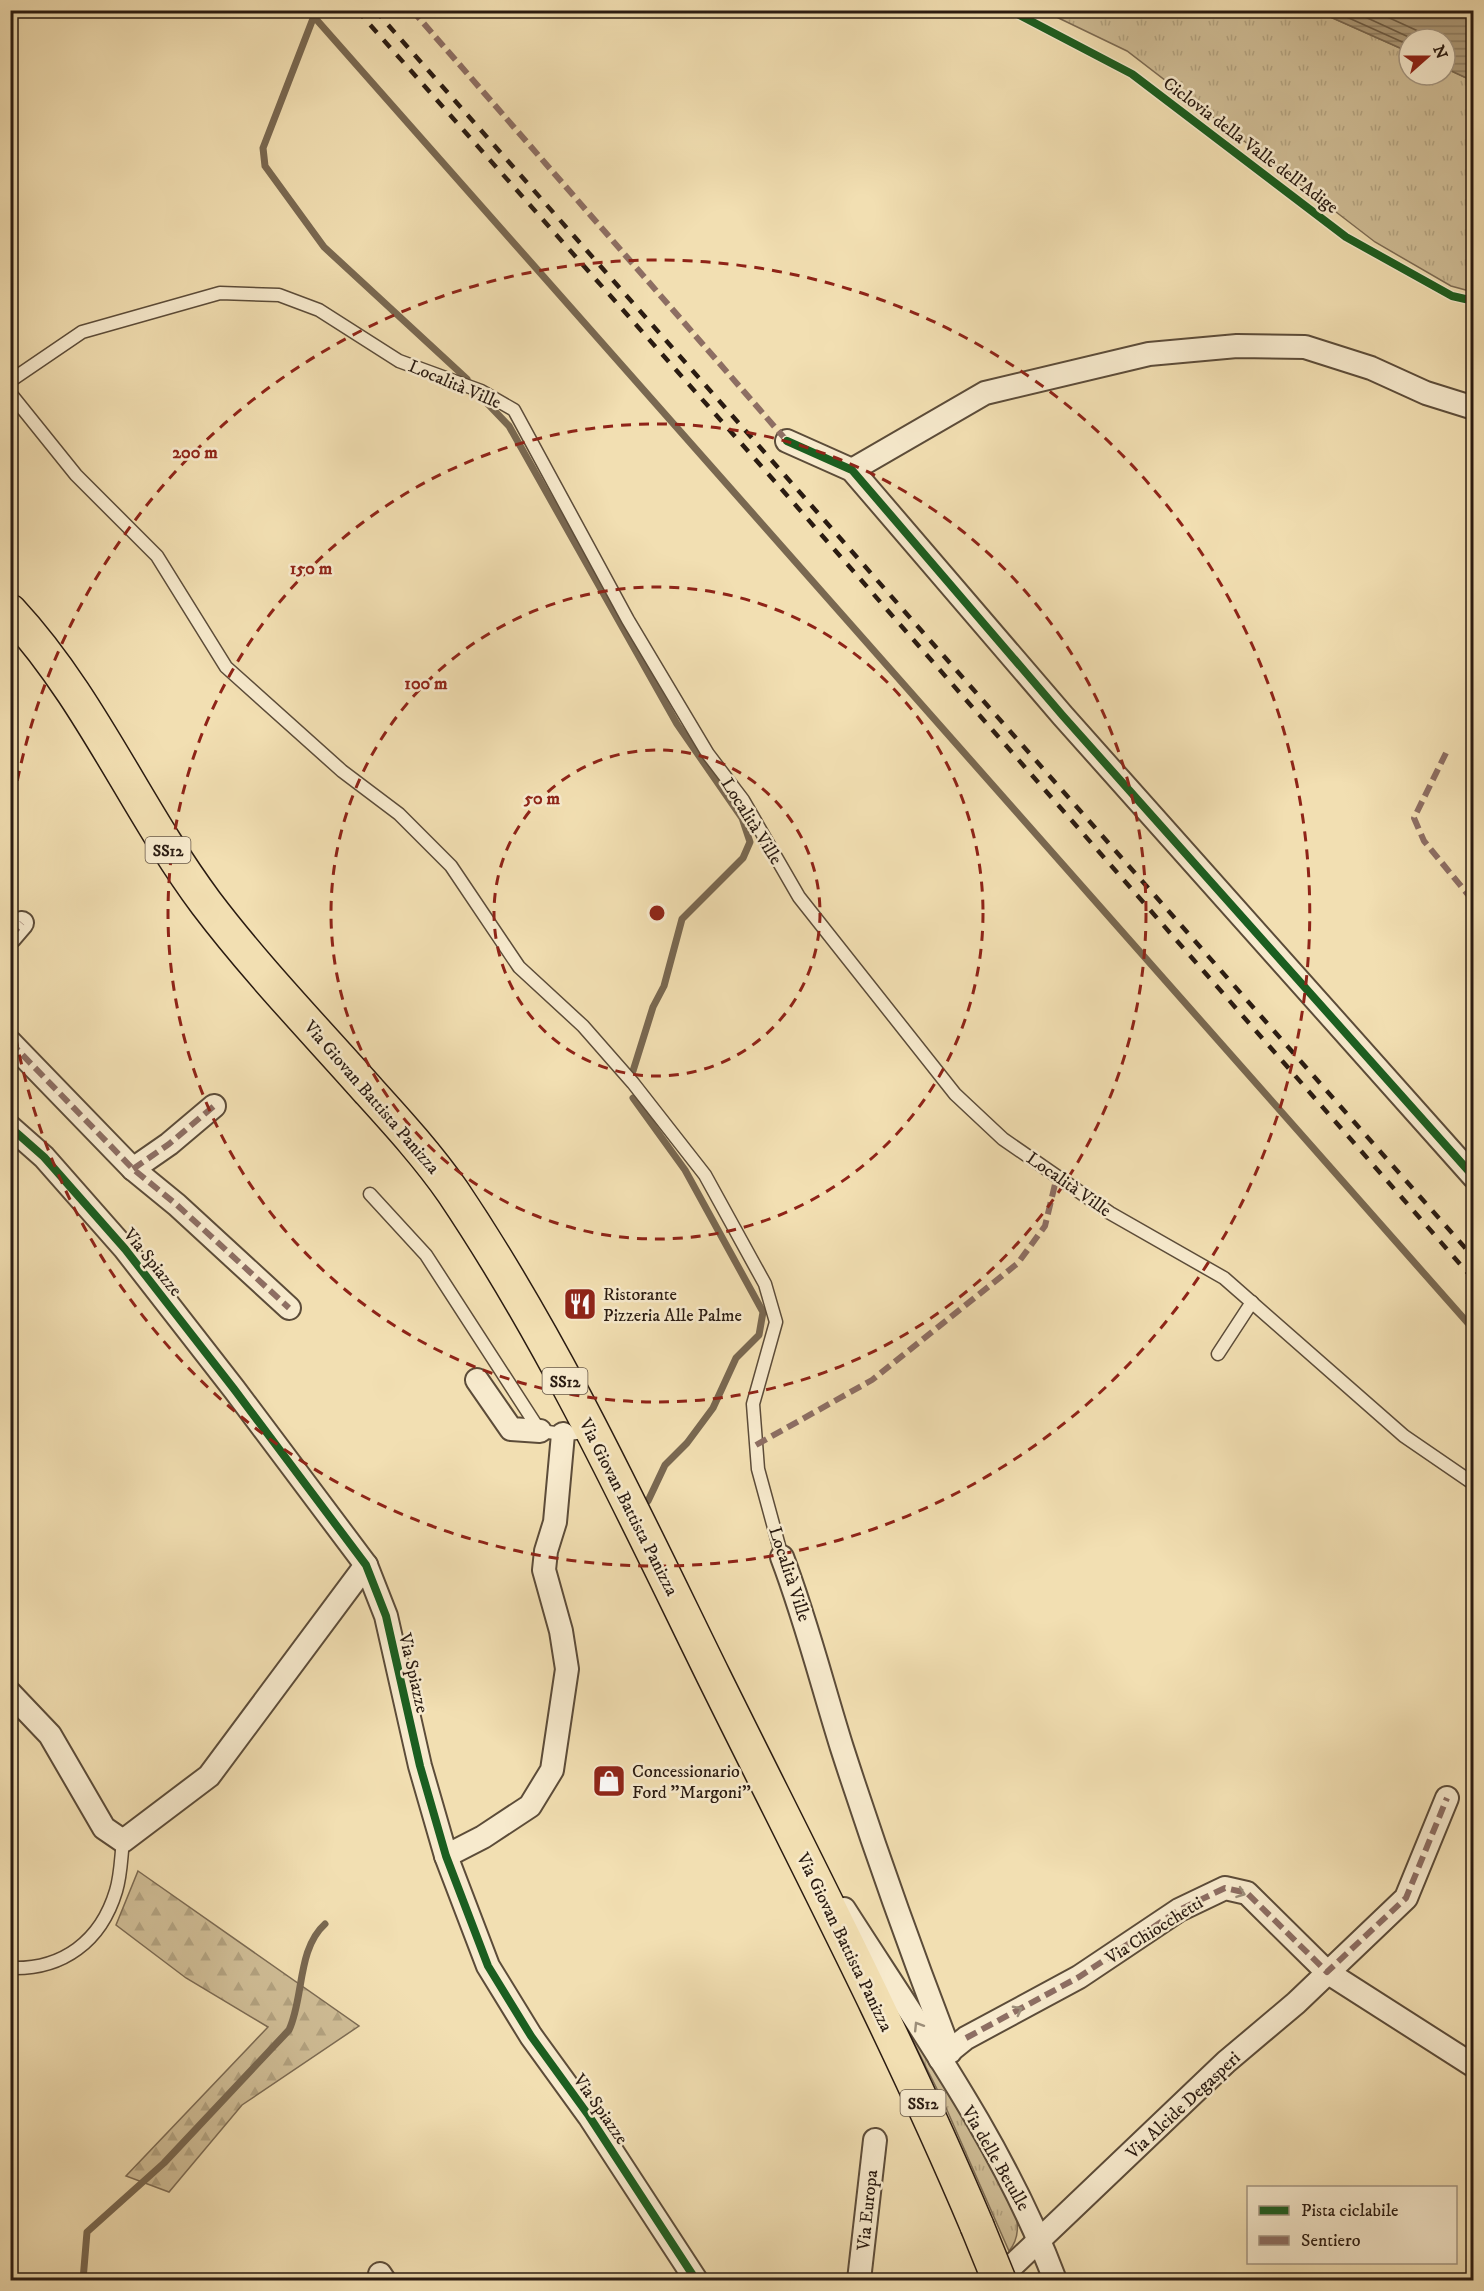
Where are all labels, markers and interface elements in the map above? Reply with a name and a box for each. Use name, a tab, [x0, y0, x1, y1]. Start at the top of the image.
north arrow	[1397, 27, 1457, 87]
text: N	[1428, 42, 1452, 62]
street label: Ciclovia della Valle dell'Adige	[1158, 73, 1342, 219]
street label: Località Ville	[405, 356, 504, 414]
text: 200 m	[172, 442, 218, 464]
text: 150 m	[290, 558, 333, 580]
text: 100 m	[404, 673, 448, 695]
street label: Località Ville	[716, 774, 787, 869]
text: 50 m	[523, 788, 560, 810]
road number: SS12	[146, 837, 190, 863]
centre of rings	[647, 903, 667, 923]
street label: Via Giovan Battista Panizza	[298, 1016, 444, 1179]
street label: Località Ville	[1022, 1148, 1115, 1222]
street label: Via Spiazze	[117, 1223, 186, 1301]
place label: Ristorante Pizzeria Alle Palme	[603, 1284, 742, 1327]
restaurant icon: Ristorante Pizzeria Alle Palme	[562, 1286, 598, 1322]
road number: SS12	[542, 1368, 588, 1394]
street label: Via Giovan Battista Panizza	[573, 1414, 683, 1600]
street label: Località Ville	[763, 1524, 815, 1625]
street label: Via Spiazze	[393, 1630, 433, 1715]
place label: Concessionario Ford "Margoni"	[632, 1761, 751, 1804]
shop icon: Concessionario Ford "Margoni"	[591, 1763, 627, 1799]
street label: Via Giovan Battista Panizza	[791, 1849, 897, 2036]
one-way arrow	[1236, 1886, 1246, 1899]
street label: Via Chiocchetti	[1101, 1892, 1207, 1970]
one-way arrow	[1012, 2006, 1022, 2017]
one-way arrow	[914, 2022, 926, 2032]
street label: Via Alcide Degasperi	[1121, 2047, 1245, 2165]
street label: Via Spiazze	[567, 2069, 632, 2149]
road number: SS12	[900, 2090, 946, 2116]
street label: Via delle Betulle	[956, 2101, 1034, 2215]
street label: Via Europa	[853, 2168, 883, 2253]
legend	[1247, 2186, 1457, 2264]
text: Pista ciclabile	[1301, 2200, 1398, 2222]
text: Sentiero	[1301, 2230, 1361, 2252]

